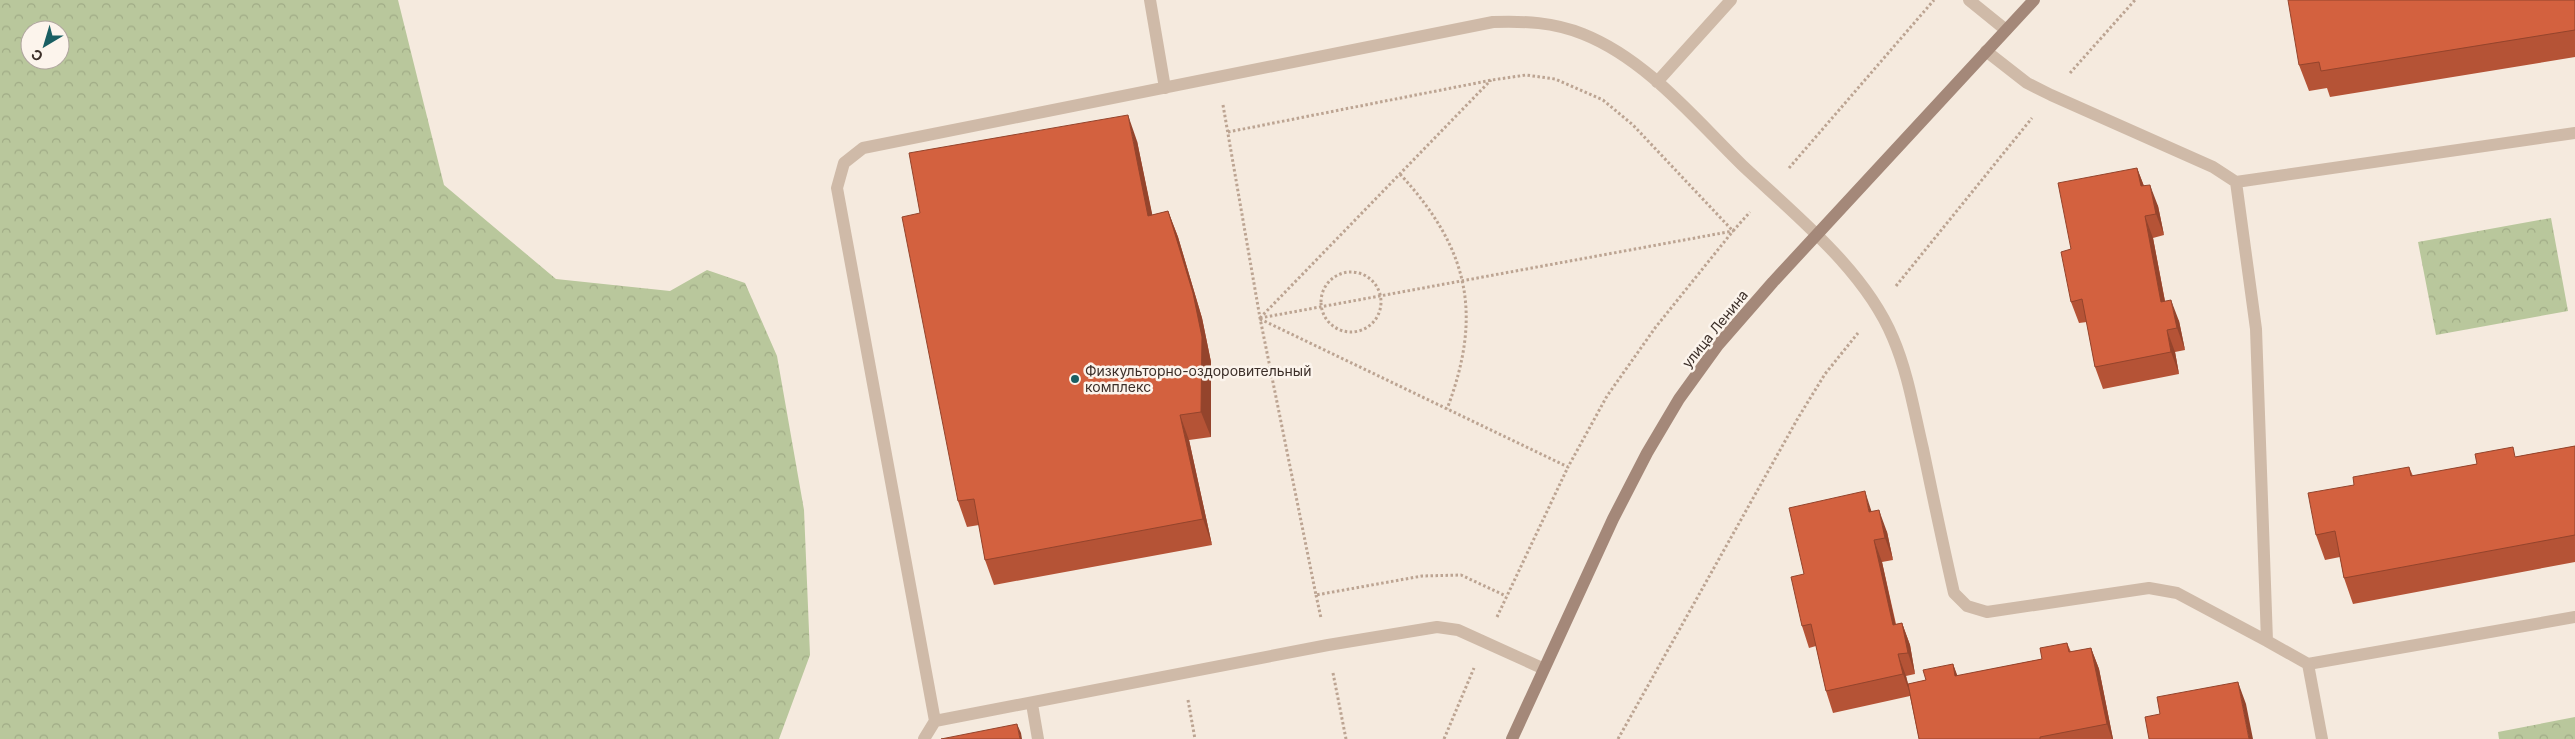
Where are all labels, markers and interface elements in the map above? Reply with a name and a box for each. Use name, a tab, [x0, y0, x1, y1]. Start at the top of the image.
north arrow	[20, 20, 70, 70]
text: С	[27, 46, 46, 66]
street label: улица Ленина	[1678, 286, 1751, 371]
place label: Физкульторно-оздоровительный комплекс	[1085, 362, 1311, 395]
marker: Физкульторно-оздоровительный комплекс	[1069, 373, 1081, 385]

